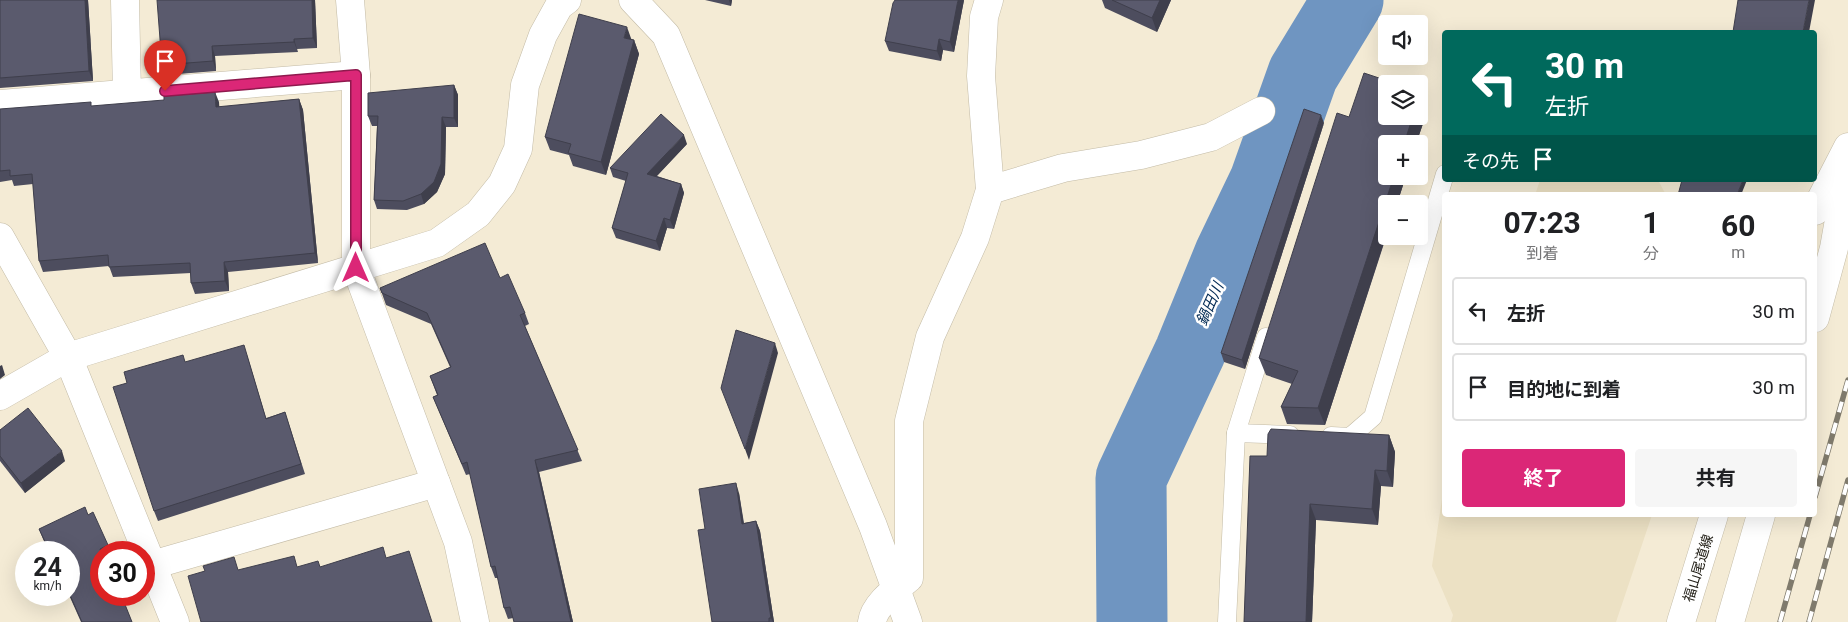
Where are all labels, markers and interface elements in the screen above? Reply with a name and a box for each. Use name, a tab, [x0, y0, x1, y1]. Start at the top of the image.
map controls	[1378, 15, 1428, 245]
button: sound	[1378, 15, 1428, 65]
pin	[144, 40, 186, 91]
text: 30 m	[1545, 46, 1624, 87]
icon: arrive	[151, 47, 179, 75]
icon: left	[1462, 50, 1527, 115]
button: layers	[1378, 75, 1428, 125]
text: 左折	[1545, 94, 1589, 119]
button: +	[1378, 135, 1428, 185]
icon: arrive	[1529, 145, 1557, 173]
text: その先	[1462, 150, 1519, 173]
button: −	[1378, 195, 1428, 245]
text: 07:23	[1504, 205, 1581, 240]
text: 1	[1642, 205, 1660, 240]
text: 60	[1721, 208, 1755, 243]
position arrow	[329, 241, 381, 293]
text: m	[1731, 243, 1745, 262]
text: 到着	[1526, 244, 1558, 263]
text: 分	[1643, 244, 1659, 263]
water label: 鍋田川	[1193, 278, 1228, 328]
icon: left	[1464, 297, 1492, 325]
text: 30 m	[1752, 300, 1795, 323]
text: 左折	[1507, 302, 1545, 325]
icon: arrive	[1464, 373, 1492, 401]
text: 30 m	[1752, 376, 1795, 399]
text: 目的地に到着	[1507, 378, 1621, 401]
button: 終了	[1462, 449, 1625, 507]
button: 共有	[1635, 449, 1797, 507]
street label: 福山尾道線	[1680, 532, 1716, 604]
speed limit sign: 30	[90, 541, 155, 606]
text: 24	[33, 553, 62, 582]
text: km/h	[33, 579, 62, 593]

